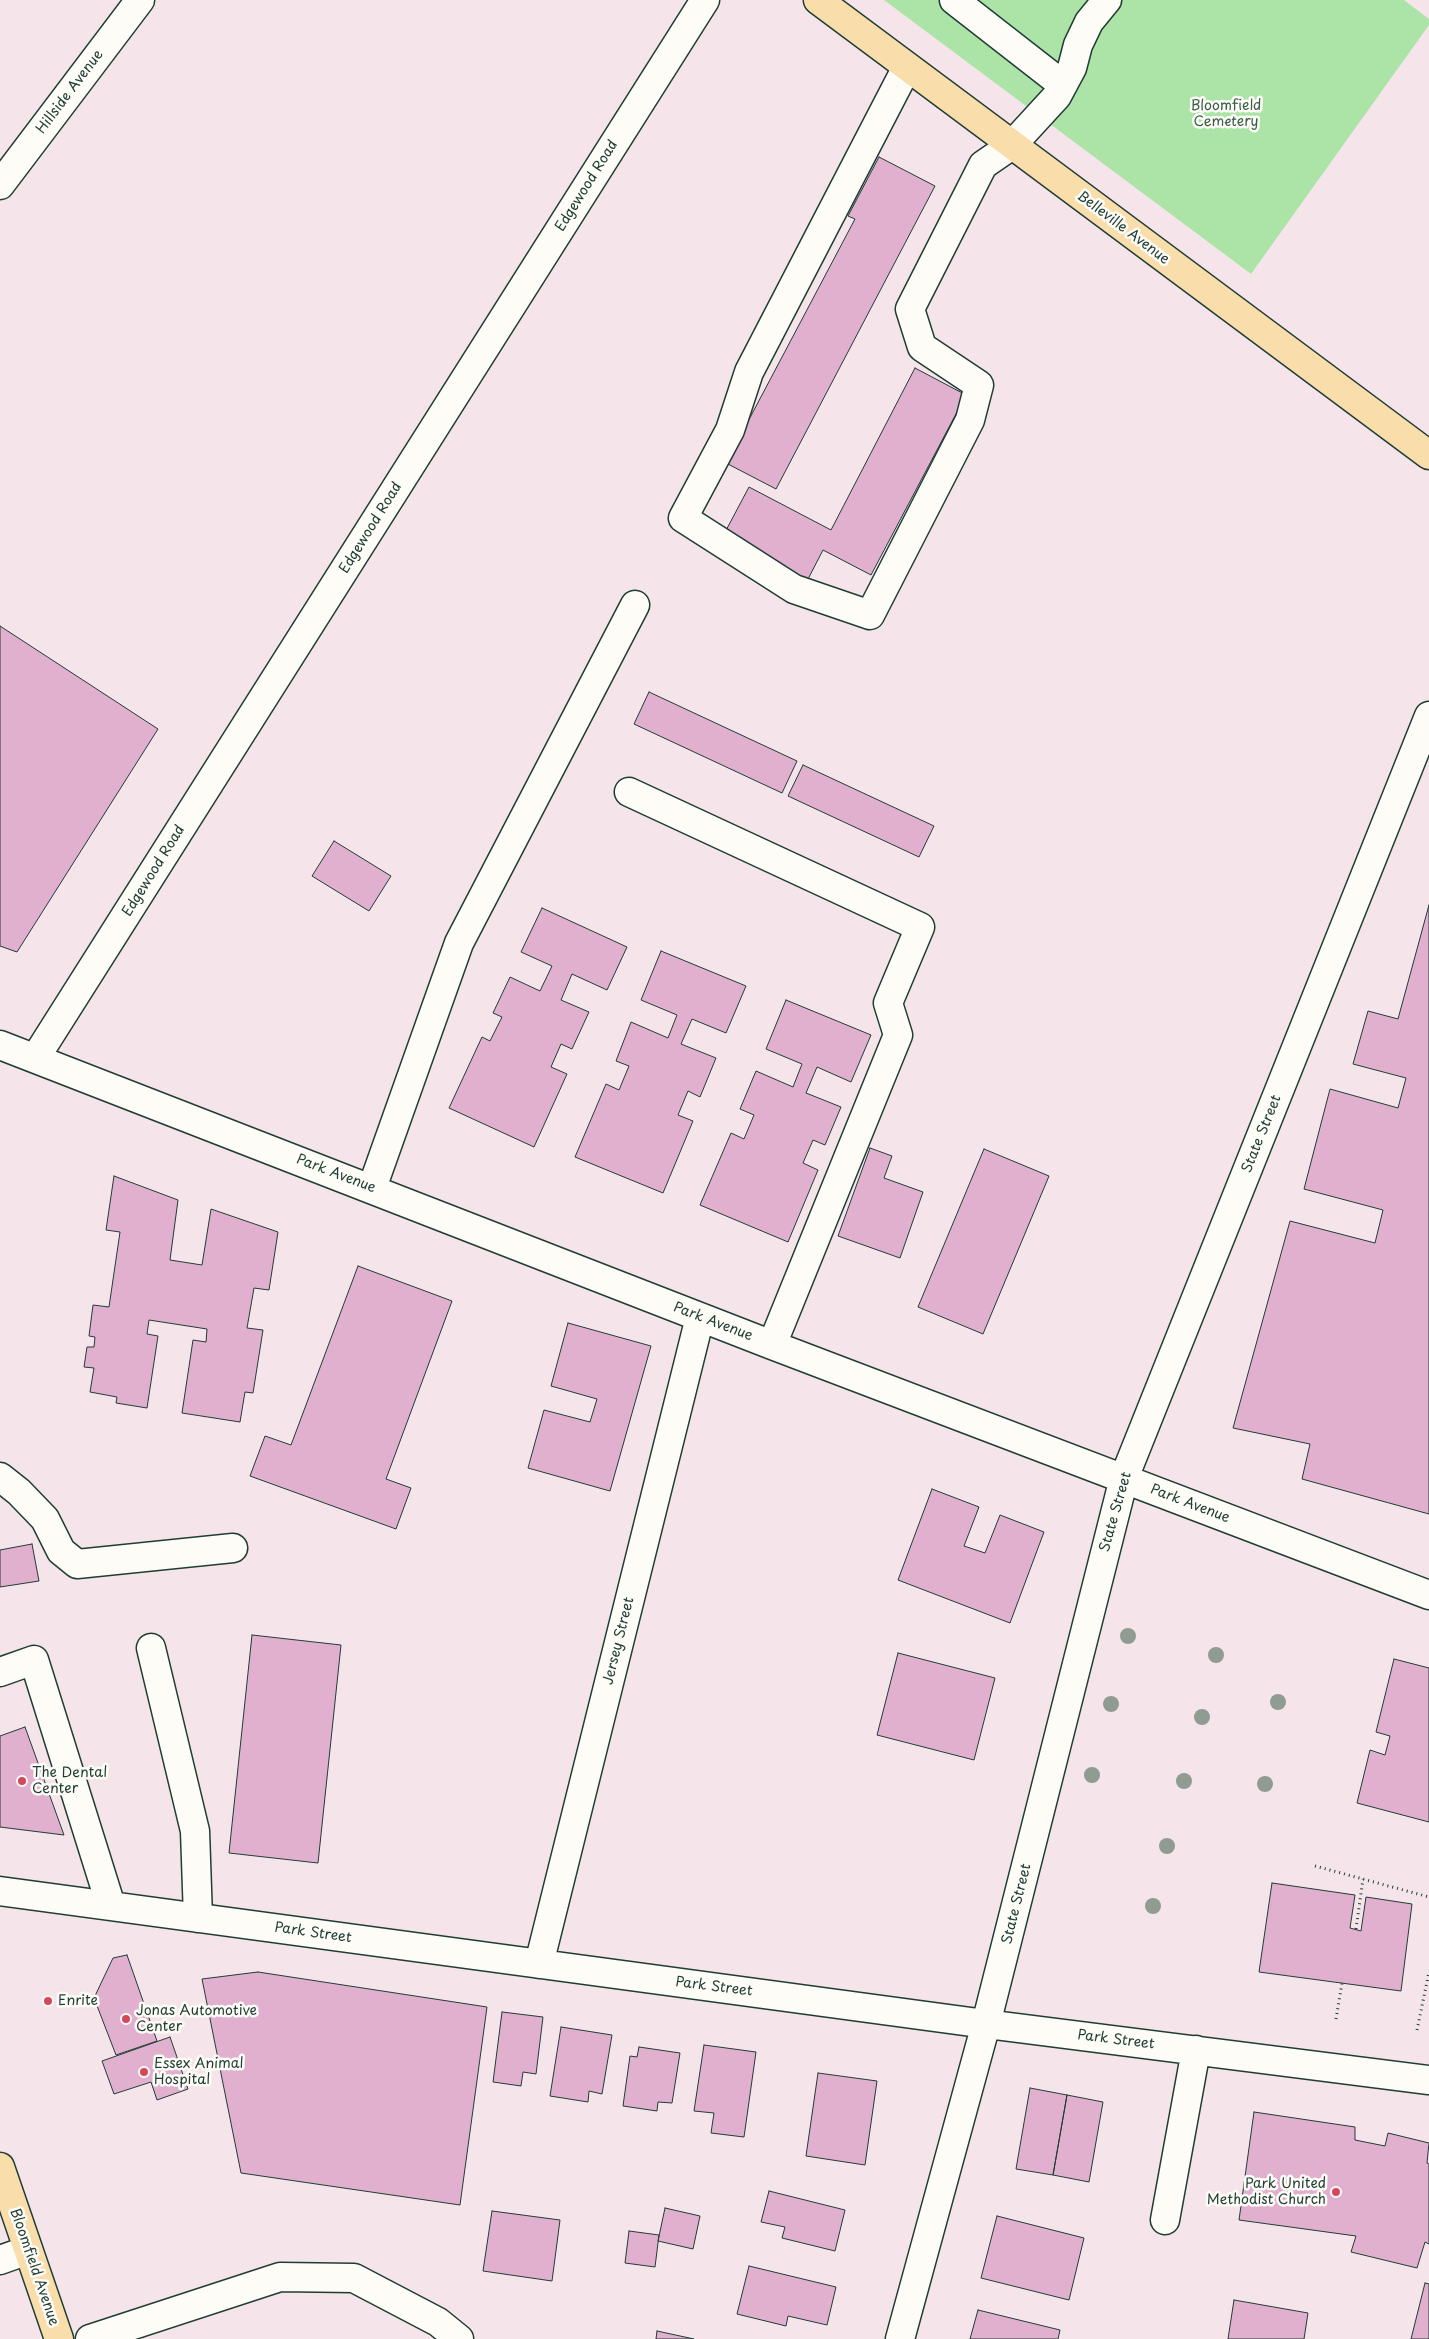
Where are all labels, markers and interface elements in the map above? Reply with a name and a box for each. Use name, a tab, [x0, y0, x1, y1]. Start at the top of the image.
street label: Hillside Avenue	[33, 47, 107, 137]
park label: Bloomfield Cemetery	[1191, 98, 1261, 130]
street label: Edgewood Road	[552, 137, 622, 235]
street label: Belleville Avenue	[1074, 188, 1172, 268]
street label: Edgewood Road	[336, 479, 406, 577]
street label: Edgewood Road	[119, 822, 189, 920]
street label: State Street	[1239, 1093, 1285, 1175]
street label: Park Avenue	[294, 1151, 378, 1197]
street label: Park Avenue	[671, 1299, 755, 1345]
street label: State Street	[1097, 1470, 1135, 1554]
street label: Park Avenue	[1148, 1481, 1232, 1527]
street label: Jersey Street	[600, 1595, 638, 1687]
place label: The Dental Center	[32, 1765, 107, 1798]
marker: The Dental Center	[16, 1775, 28, 1787]
street label: State Street	[999, 1862, 1035, 1946]
street label: Park Street	[273, 1919, 353, 1947]
street label: Park Street	[674, 1974, 754, 2000]
place label: Enrite	[58, 1993, 98, 2009]
marker: Enrite	[42, 1995, 54, 2007]
place label: Jonas Automotive Center	[136, 2003, 257, 2035]
marker: Jonas Automotive Center	[120, 2013, 132, 2025]
street label: Park Street	[1076, 2027, 1156, 2053]
place label: Essex Animal Hospital	[154, 2056, 244, 2088]
marker: Essex Animal Hospital	[138, 2066, 150, 2078]
place label: Park United Methodist Church	[1207, 2176, 1326, 2208]
marker: Park United Methodist Church	[1330, 2186, 1342, 2198]
street label: Bloomfield Avenue	[6, 2206, 62, 2328]

